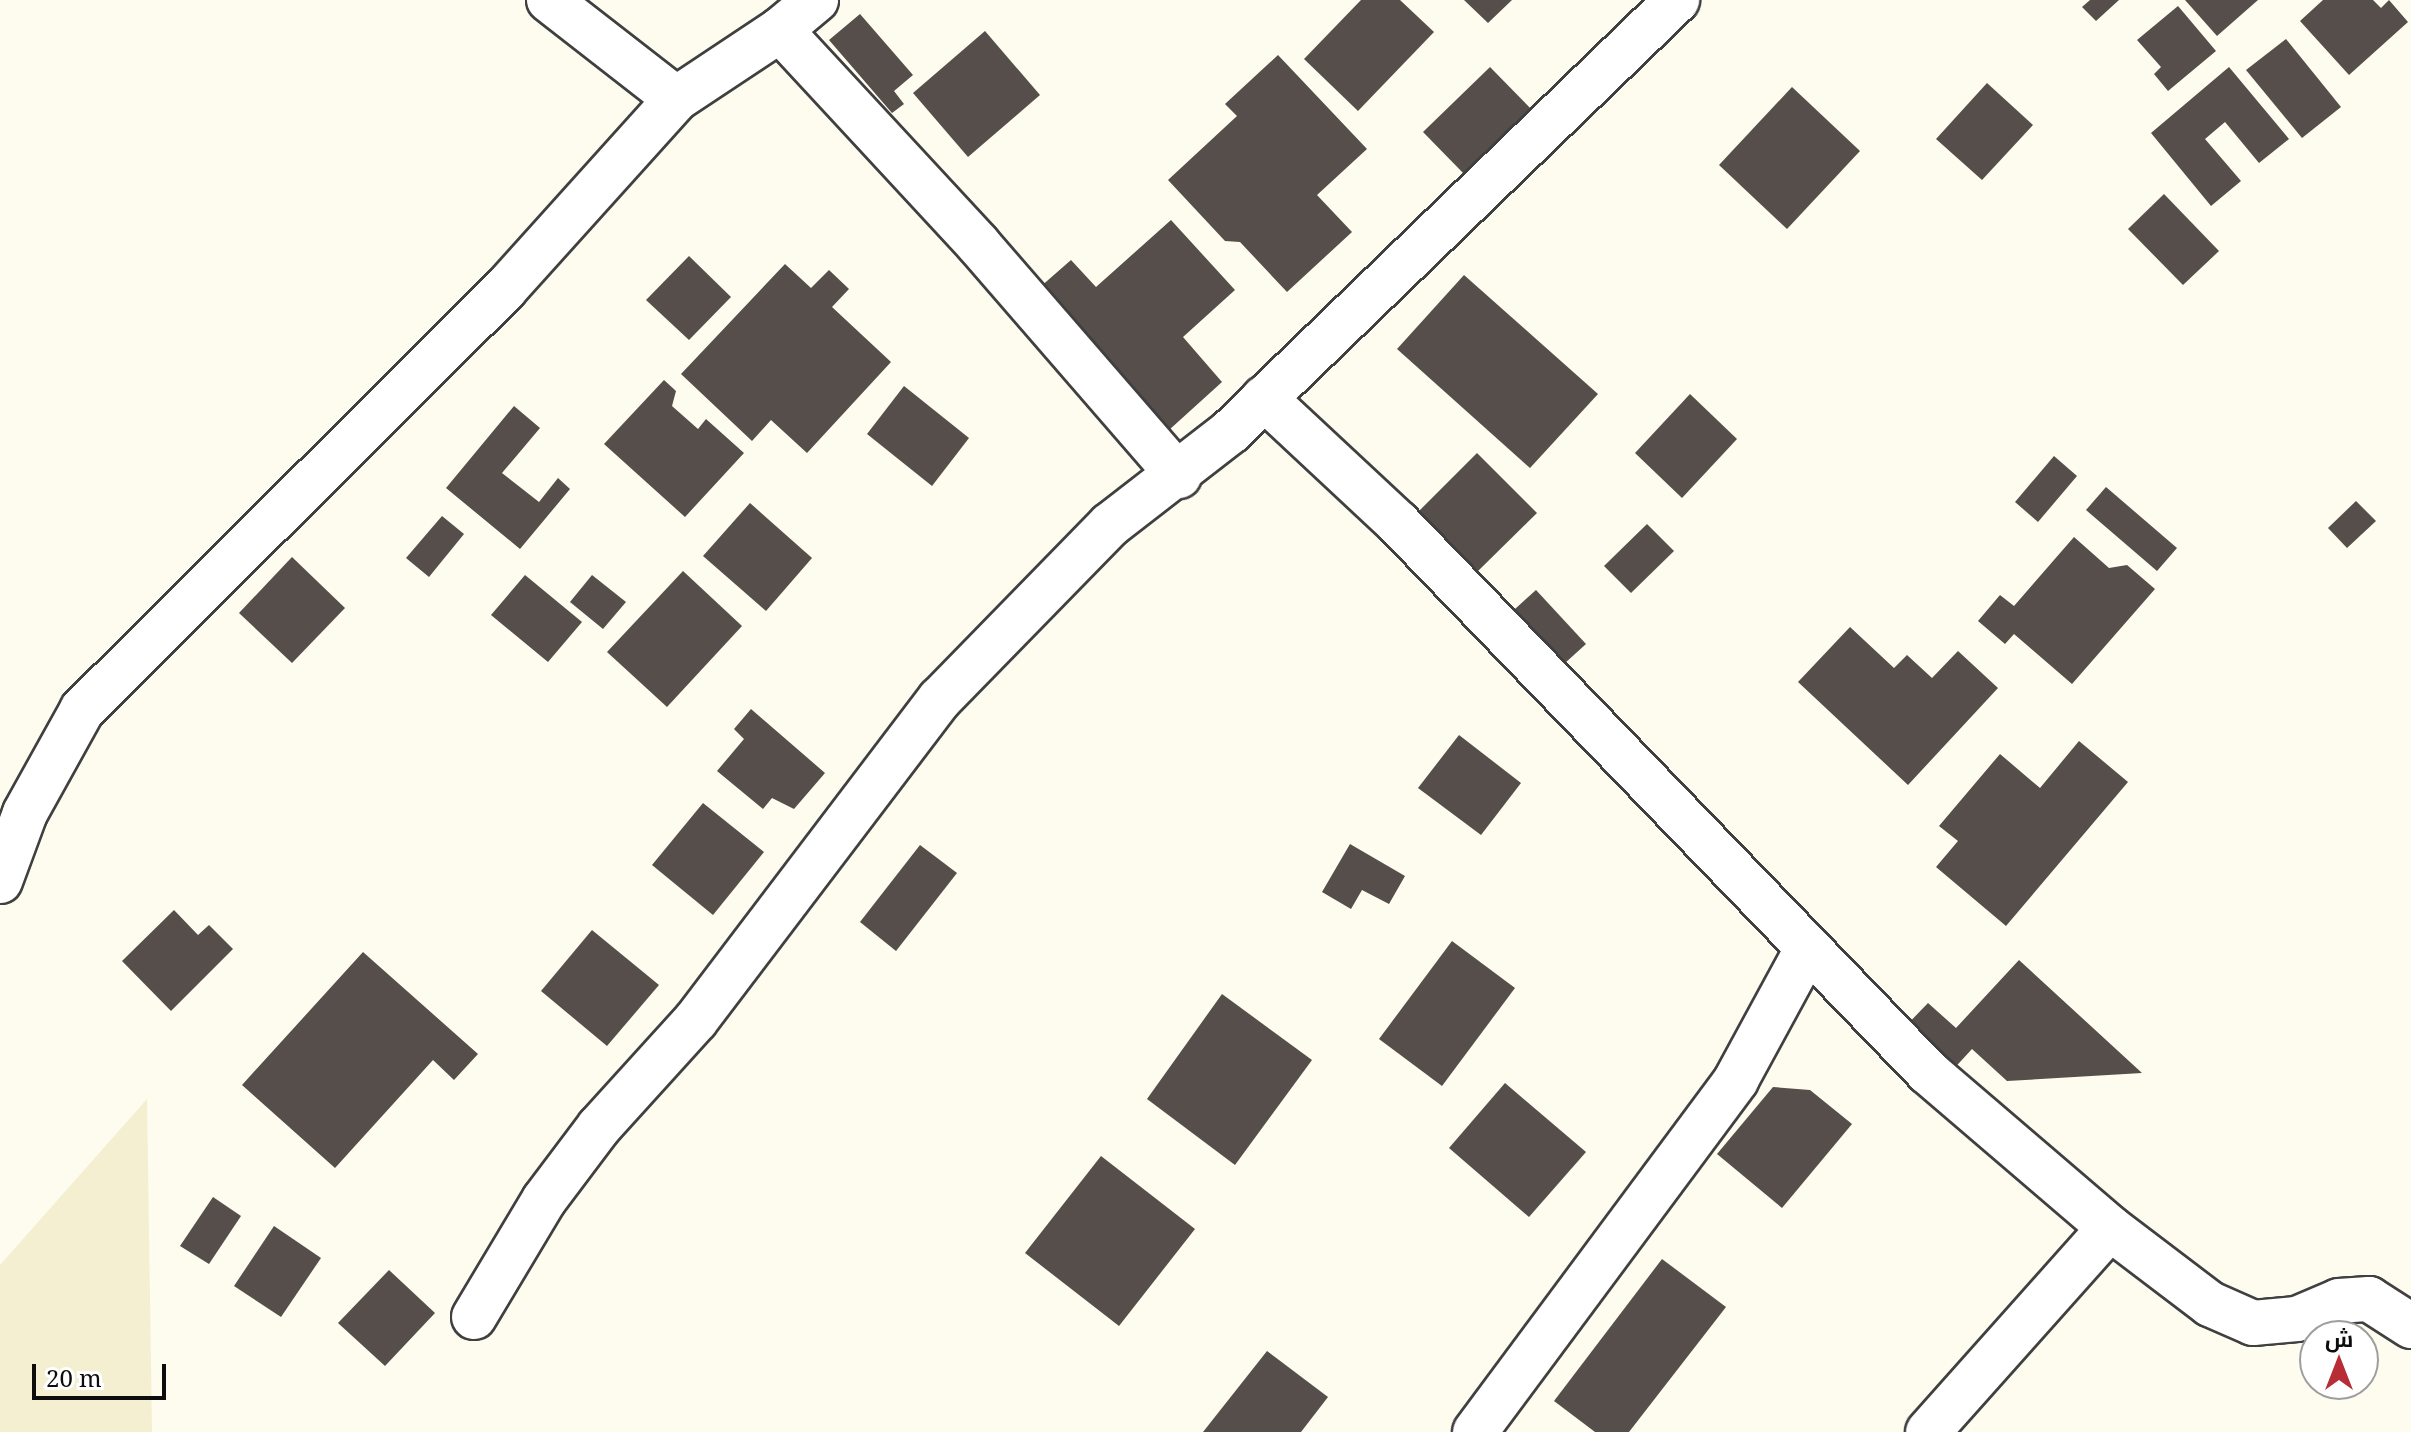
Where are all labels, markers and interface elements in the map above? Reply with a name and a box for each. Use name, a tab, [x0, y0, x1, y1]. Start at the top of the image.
north arrow	[2299, 1320, 2379, 1400]
text: ش	[2325, 1323, 2353, 1353]
scale bar	[36, 1348, 170, 1398]
text: 20 m	[46, 1361, 102, 1394]

